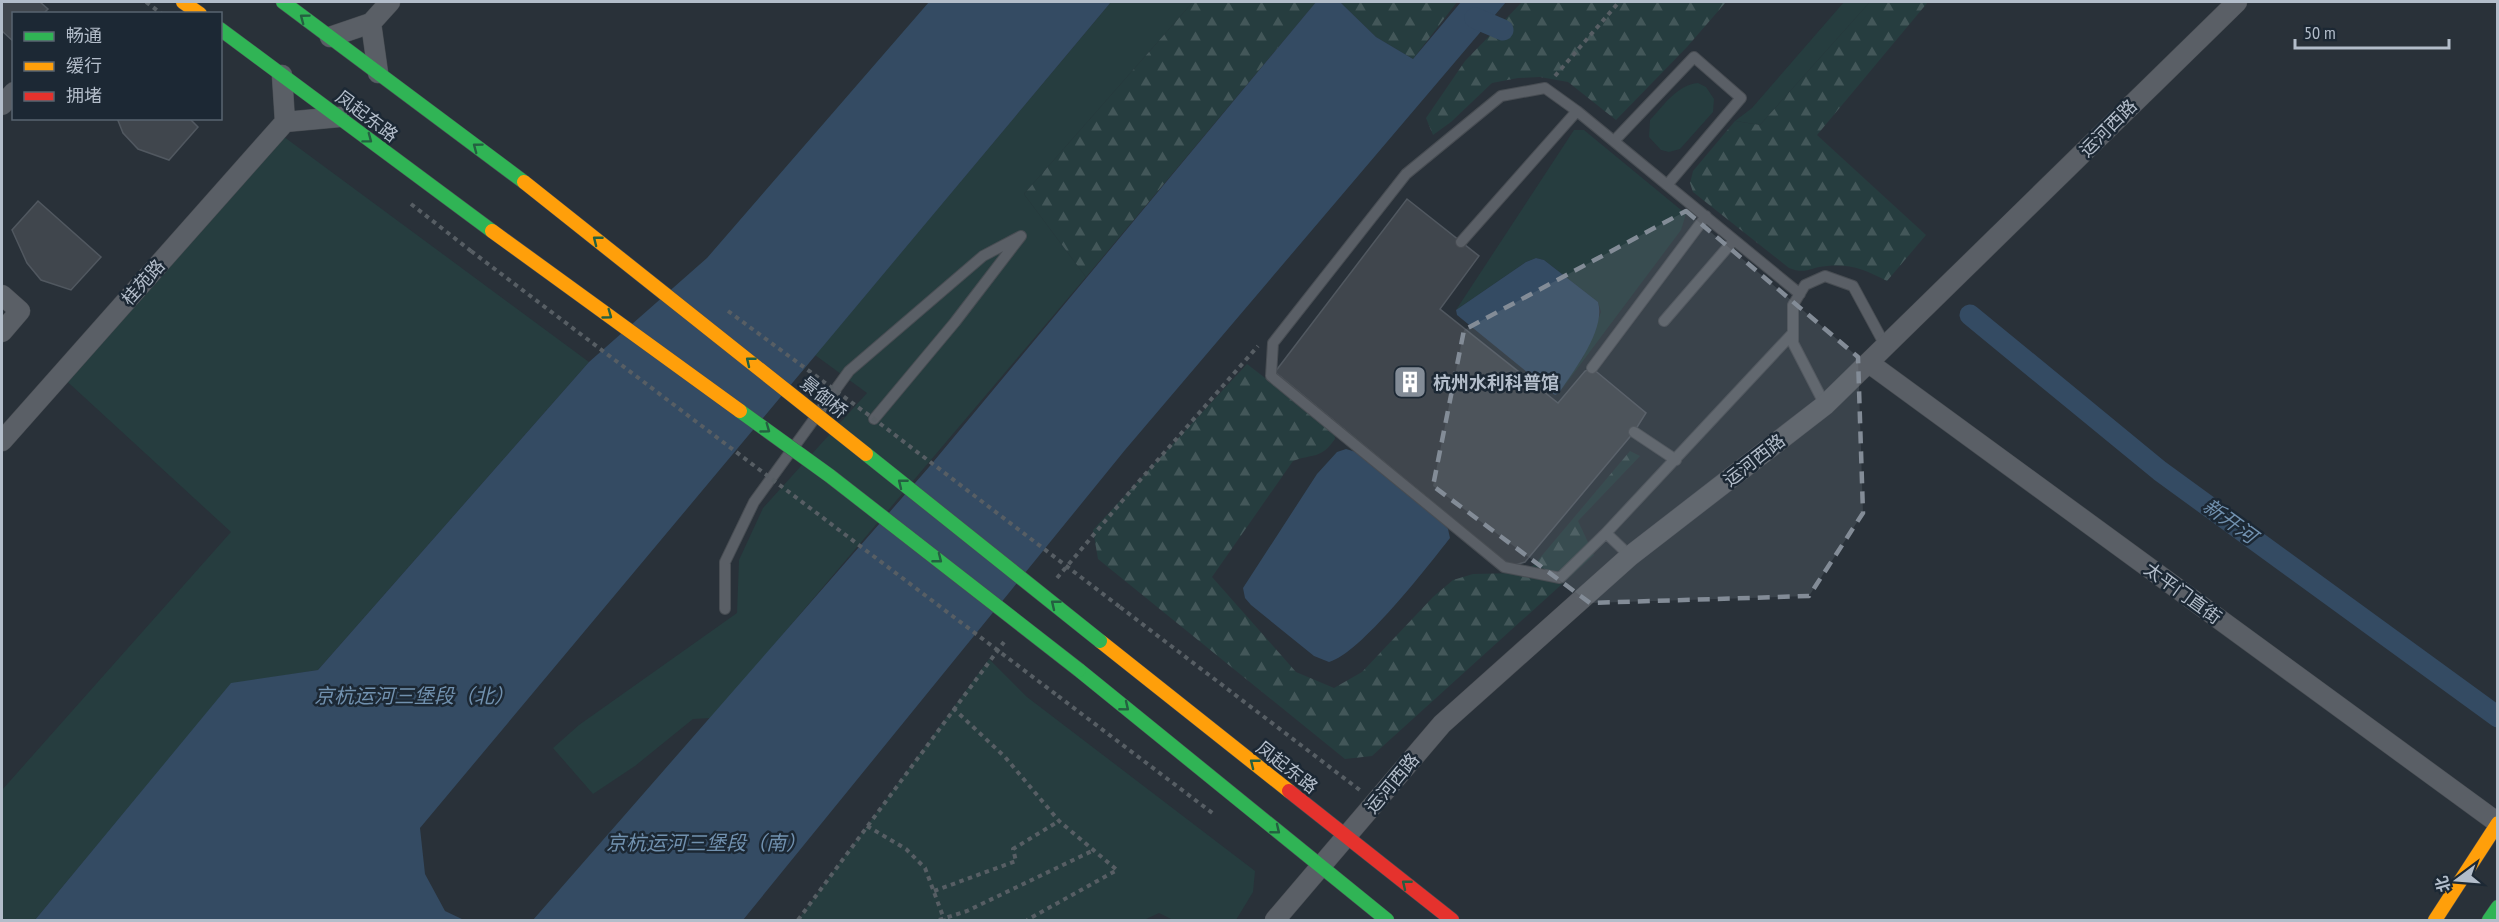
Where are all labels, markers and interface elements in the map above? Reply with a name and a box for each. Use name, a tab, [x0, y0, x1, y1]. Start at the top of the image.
legend	[12, 12, 222, 120]
scale bar	[2295, 12, 2450, 50]
one-way arrow	[300, 14, 311, 25]
text: 50 m	[2304, 21, 2336, 44]
text: 畅通	[66, 24, 102, 47]
text: 缓行	[66, 54, 102, 77]
text: 拥堵	[66, 84, 102, 107]
street label: 凤起东路	[331, 85, 403, 147]
street label: 运河西路	[2074, 94, 2142, 162]
one-way arrow	[362, 132, 373, 143]
one-way arrow	[473, 144, 484, 155]
one-way arrow	[593, 237, 604, 248]
street label: 桂苑路	[116, 254, 170, 310]
one-way arrow	[601, 308, 612, 319]
one-way arrow	[746, 358, 757, 369]
building icon: 杭州水利科普馆	[1392, 364, 1428, 400]
street label: 景御桥	[796, 371, 852, 423]
place label: 杭州水利科普馆	[1433, 371, 1559, 394]
one-way arrow	[759, 422, 770, 433]
street label: 运河西路	[1719, 429, 1789, 491]
one-way arrow	[898, 479, 909, 490]
water label: 新开河	[2198, 493, 2265, 552]
one-way arrow	[931, 552, 942, 563]
street label: 太平门直街	[2140, 557, 2226, 629]
one-way arrow	[1051, 601, 1062, 612]
water label: 京杭运河三堡段（北）	[314, 683, 514, 709]
one-way arrow	[1118, 700, 1129, 711]
street label: 凤起东路	[1252, 736, 1322, 798]
street label: 运河西路	[1360, 748, 1424, 818]
one-way arrow	[1249, 759, 1260, 770]
one-way arrow	[1269, 822, 1280, 833]
water label: 京杭运河三堡段（南）	[606, 830, 806, 856]
north arrow	[2427, 850, 2487, 910]
text: 北	[2431, 874, 2454, 895]
one-way arrow	[1402, 880, 1413, 891]

